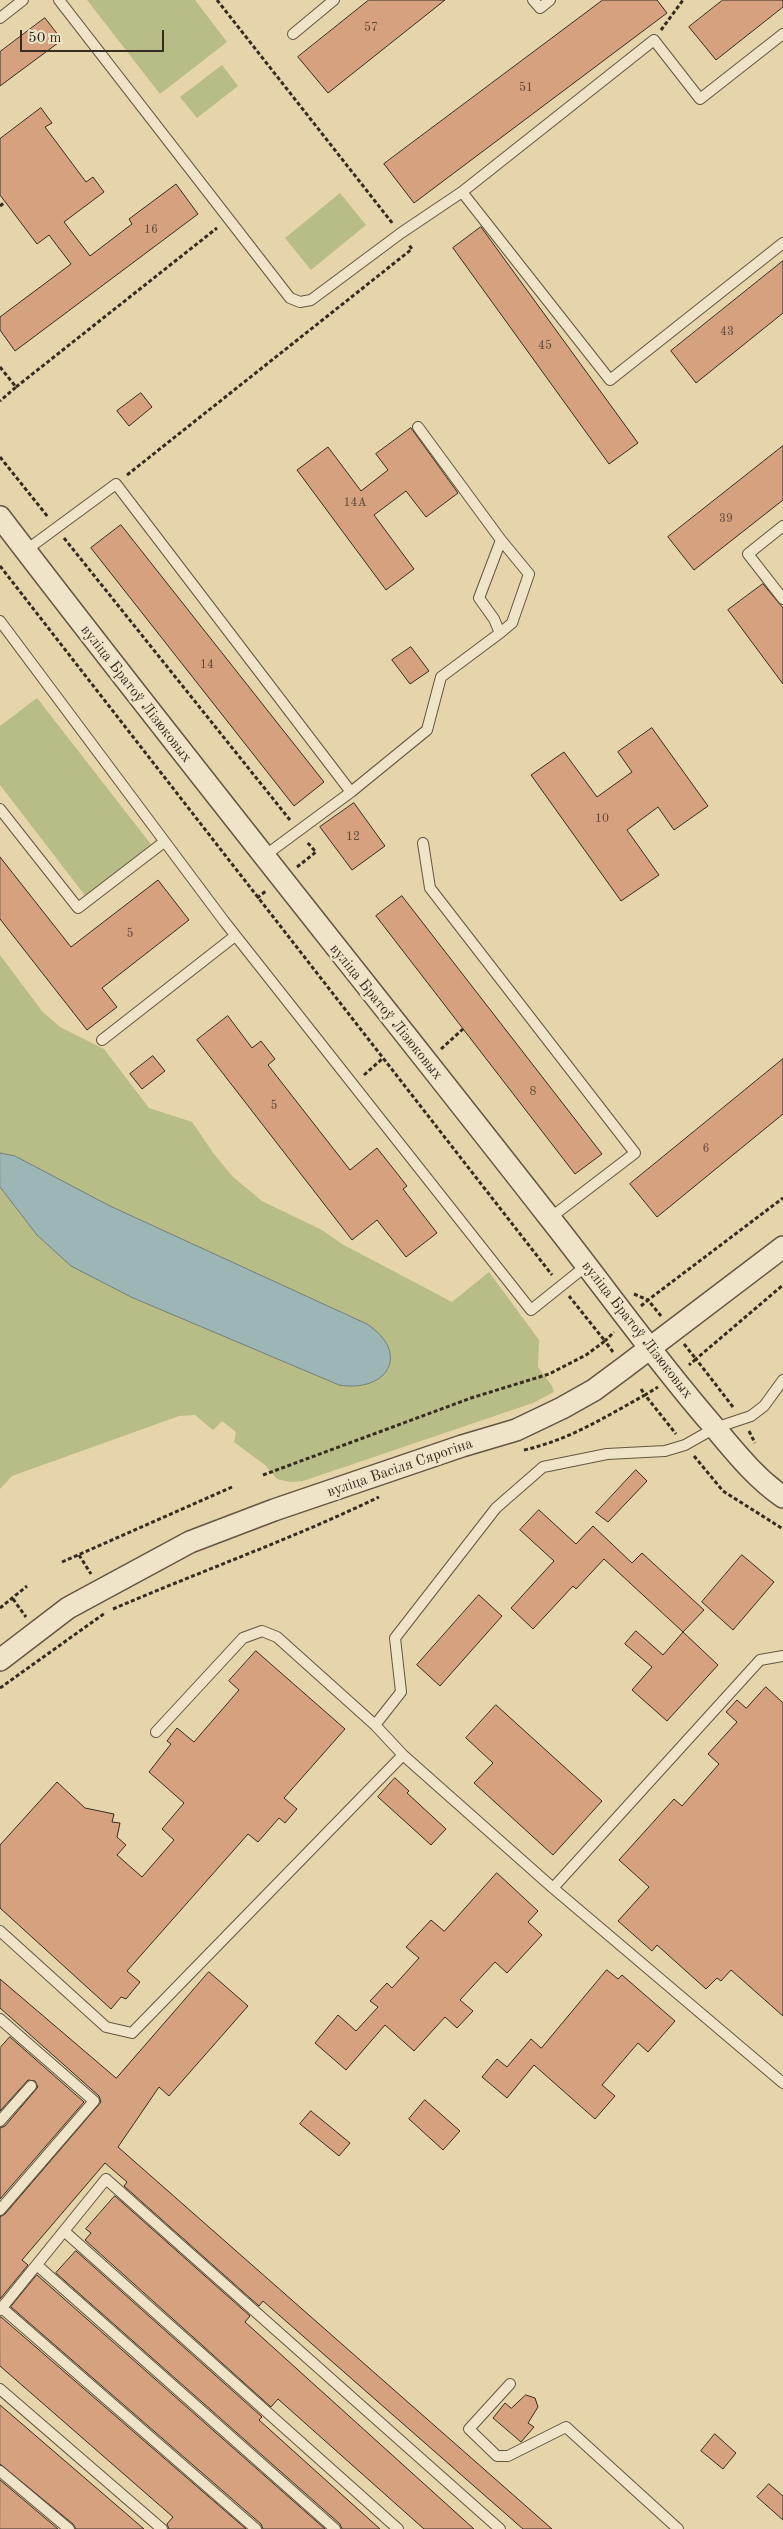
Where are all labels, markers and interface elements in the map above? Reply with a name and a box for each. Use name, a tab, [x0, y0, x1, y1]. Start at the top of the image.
scale bar	[22, 20, 166, 52]
house number: 57	[364, 21, 378, 35]
text: 50 m	[28, 31, 62, 46]
house number: 51	[519, 81, 533, 95]
house number: 16	[144, 223, 158, 237]
house number: 43	[720, 325, 734, 339]
house number: 45	[538, 339, 552, 353]
house number: 14А	[343, 496, 367, 510]
house number: 39	[719, 512, 733, 526]
street label: вуліца Братоў Лізюковых	[77, 622, 195, 766]
house number: 14	[200, 658, 214, 672]
house number: 10	[595, 812, 609, 826]
house number: 12	[346, 830, 360, 844]
house number: 5	[127, 927, 133, 941]
street label: вуліца Братоў Лізюковых	[326, 940, 446, 1084]
house number: 8	[530, 1085, 536, 1099]
house number: 5	[271, 1099, 277, 1113]
house number: 6	[703, 1142, 709, 1156]
street label: вуліца Братоў Лізюковых	[578, 1258, 696, 1402]
street label: вуліца Васіля Сярогіна	[325, 1435, 475, 1501]

